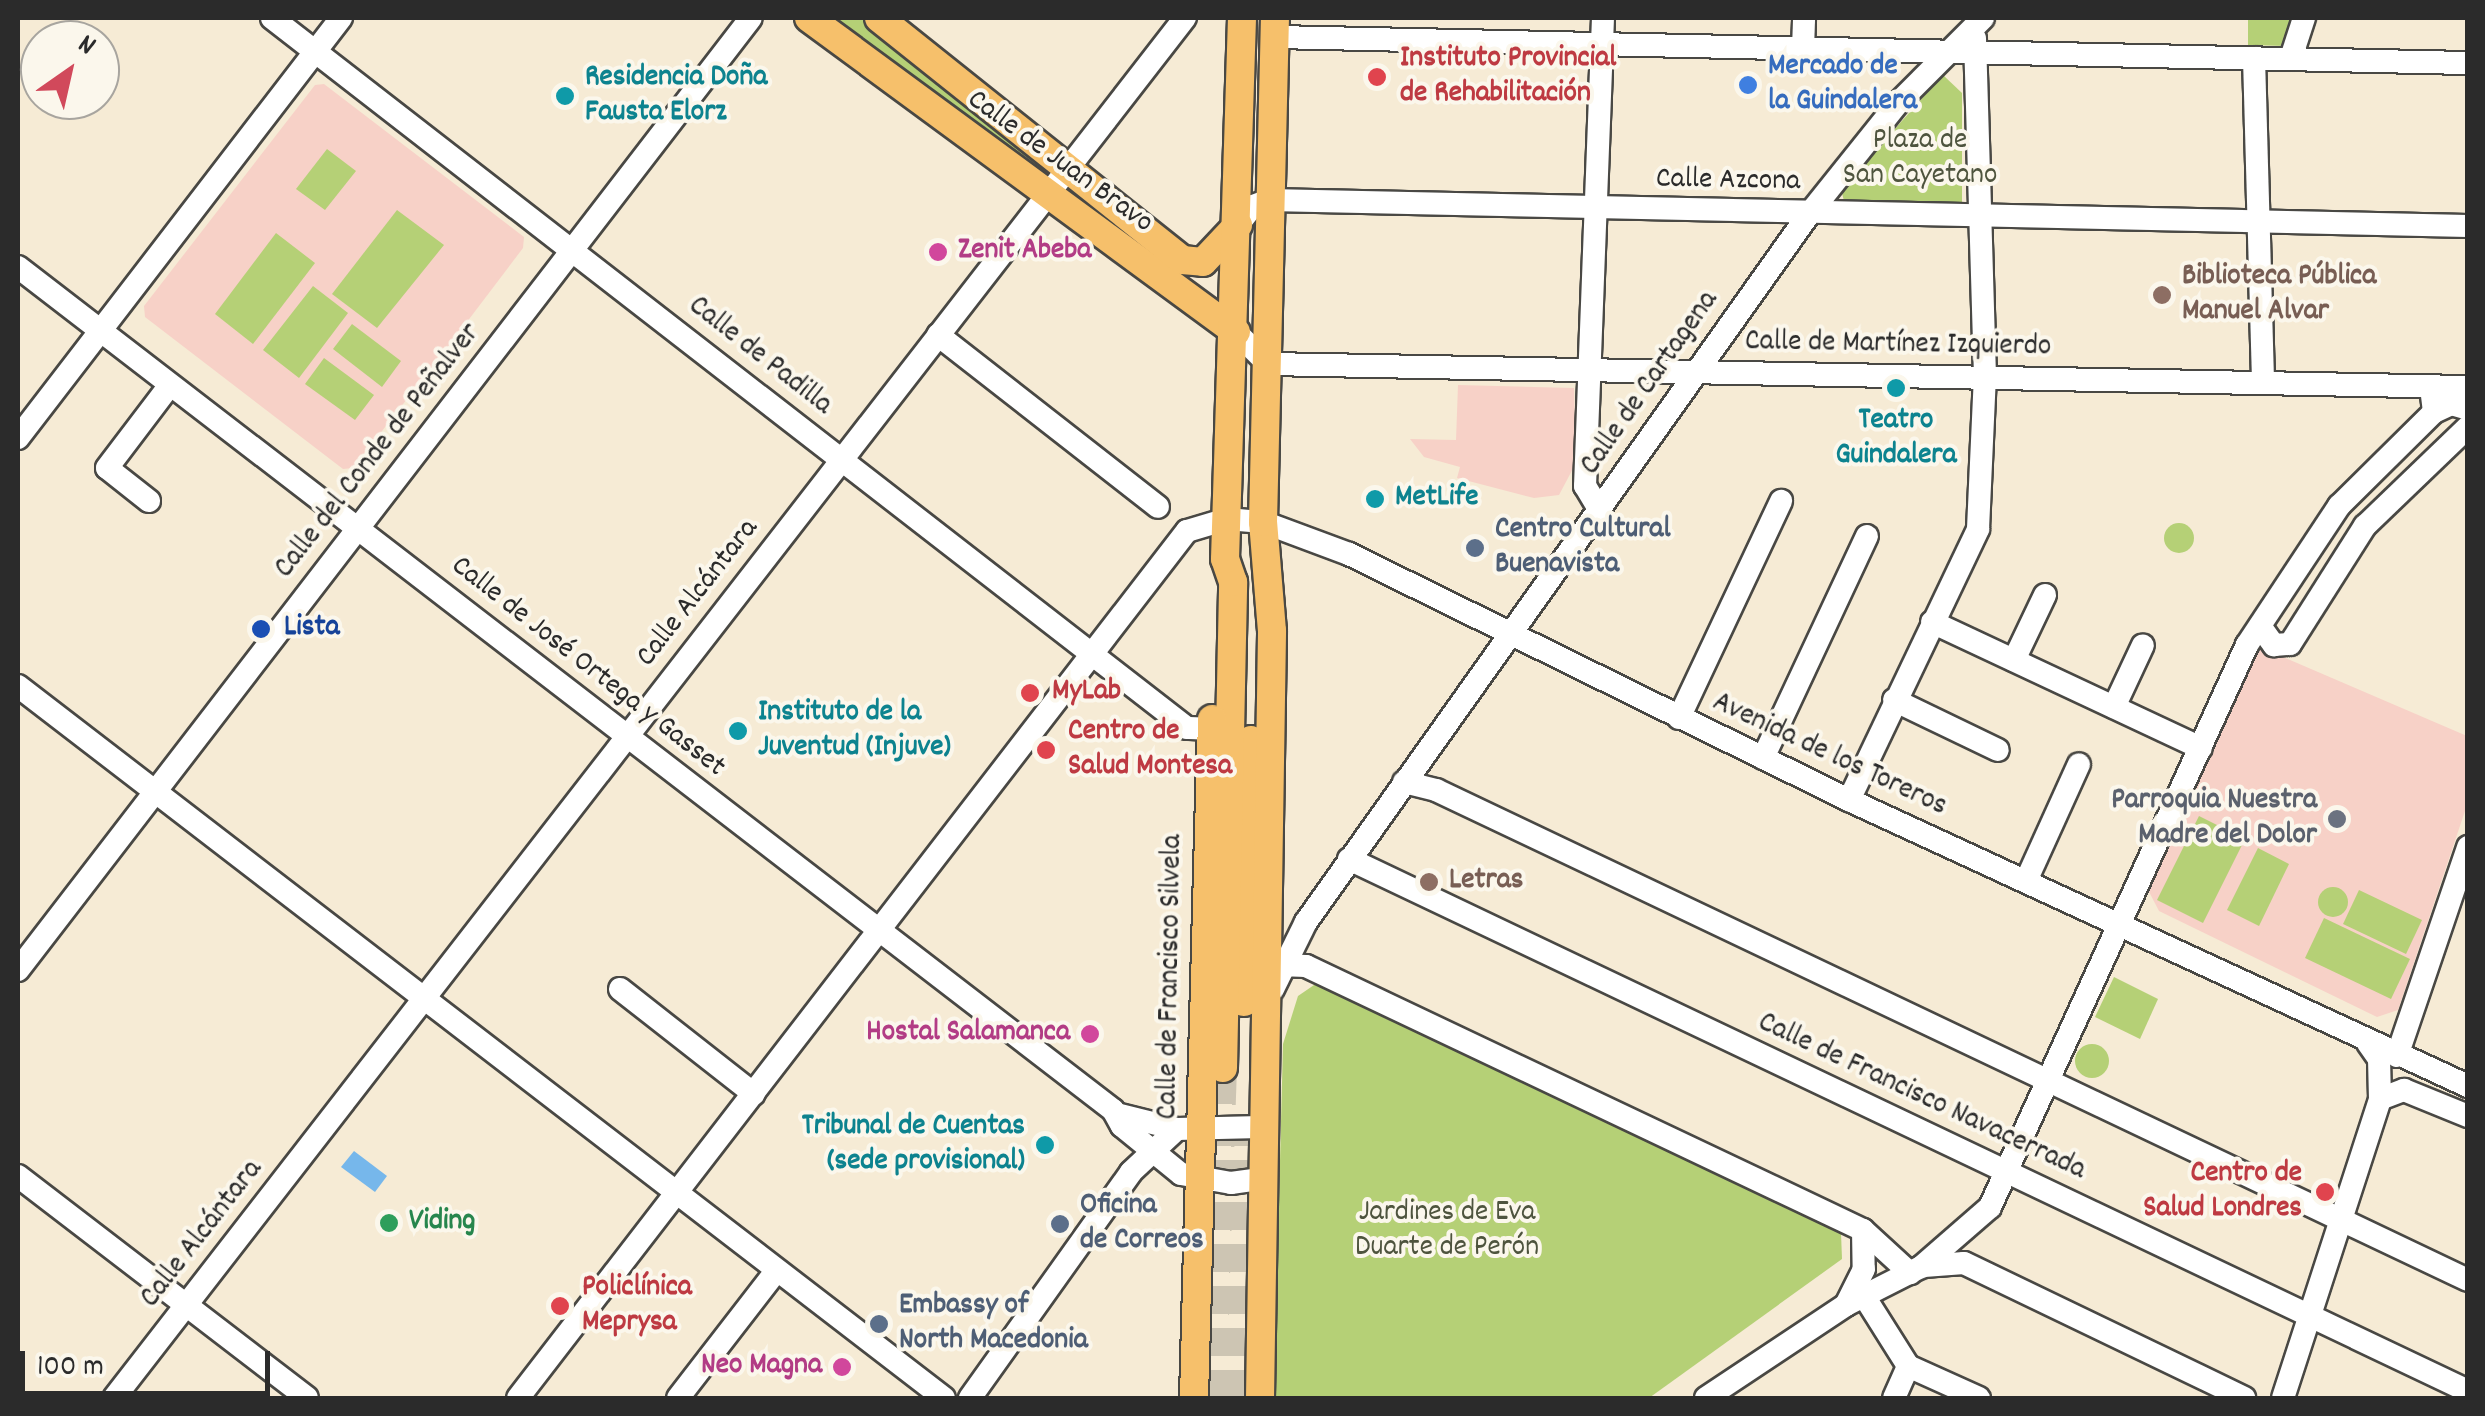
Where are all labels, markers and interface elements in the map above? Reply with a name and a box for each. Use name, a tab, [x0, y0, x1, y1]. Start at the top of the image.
north arrow	[20, 20, 120, 120]
text: N	[69, 26, 103, 67]
place label: Instituto Provincial de Rehabilitación	[1400, 42, 1616, 112]
place label: Mercado de la Guindalera	[1768, 50, 1917, 120]
place label: Residencia Doña Fausta Elorz	[585, 61, 767, 132]
marker: Instituto Provincial de Rehabilitación	[1364, 64, 1390, 90]
marker: Mercado de la Guindalera	[1737, 74, 1759, 96]
street label: Calle de Juan Bravo	[959, 83, 1159, 243]
marker: Residencia Doña Fausta Elorz	[554, 85, 576, 107]
park label: Plaza de San Cayetano	[1843, 124, 1997, 194]
street label: Calle Azcona	[1656, 163, 1800, 201]
place label: Zenit Abeba	[958, 234, 1091, 270]
marker: Zenit Abeba	[927, 241, 949, 263]
place label: Biblioteca Pública Manuel Alvar	[2182, 260, 2376, 330]
marker: Biblioteca Pública Manuel Alvar	[2151, 284, 2173, 306]
street label: Calle de Cartagena	[1574, 285, 1728, 483]
street label: Calle de Padilla	[680, 290, 838, 424]
street label: Calle del Conde de Peñalver	[268, 317, 490, 587]
street label: Calle de Martínez Izquierdo	[1745, 325, 2051, 367]
marker: Teatro Guindalera	[1885, 377, 1907, 399]
place label: Teatro Guindalera	[1835, 404, 1957, 474]
place label: MetLife	[1395, 481, 1478, 517]
marker: MetLife	[1364, 488, 1386, 510]
street label: Calle Alcántara	[630, 513, 768, 675]
place label: Centro Cultural Buenavista	[1495, 513, 1671, 584]
marker: Centro Cultural Buenavista	[1464, 537, 1486, 559]
street label: Calle de José Ortega y Gasset	[443, 550, 731, 786]
place label: Lista	[284, 611, 340, 647]
marker: Lista	[248, 616, 274, 642]
place label: MyLab	[1052, 675, 1121, 711]
marker: MyLab	[1017, 680, 1043, 706]
street label: Avenida de los Toreros	[1706, 686, 1952, 826]
place label: Instituto de la Juventud (Injuve)	[758, 696, 951, 766]
place label: Centro de Salud Montesa	[1068, 715, 1232, 786]
marker: Instituto de la Juventud (Injuve)	[727, 720, 749, 742]
marker: Centro de Salud Montesa	[1033, 737, 1059, 763]
place label: Parroquia Nuestra Madre del Dolor	[2111, 784, 2317, 854]
marker: Parroquia Nuestra Madre del Dolor	[2326, 808, 2348, 830]
street label: Calle de Francisco Silvela	[1152, 834, 1192, 1120]
place label: Letras	[1449, 864, 1523, 900]
marker: Letras	[1418, 871, 1440, 893]
street label: Calle de Francisco Navacerrada	[1751, 1006, 2091, 1190]
place label: Hostal Salamanca	[866, 1016, 1070, 1052]
marker: Hostal Salamanca	[1079, 1023, 1101, 1045]
place label: Tribunal de Cuentas (sede provisional)	[802, 1110, 1025, 1180]
marker: Tribunal de Cuentas (sede provisional)	[1034, 1134, 1056, 1156]
street label: Calle Alcántara	[134, 1154, 272, 1316]
place label: Centro de Salud Londres	[2143, 1157, 2302, 1228]
marker: Centro de Salud Londres	[2312, 1179, 2338, 1205]
place label: Oficina de Correos	[1080, 1189, 1204, 1260]
park label: Jardines de Eva Duarte de Perón	[1355, 1196, 1539, 1266]
place label: Viding	[409, 1205, 475, 1241]
marker: Viding	[378, 1212, 400, 1234]
marker: Oficina de Correos	[1049, 1213, 1071, 1235]
place label: Policlínica Meprysa	[582, 1271, 692, 1342]
place label: Embassy of North Macedonia	[899, 1289, 1088, 1360]
marker: Policlínica Meprysa	[547, 1293, 573, 1319]
marker: Embassy of North Macedonia	[868, 1313, 890, 1335]
scale bar	[25, 1331, 275, 1393]
text: 100 m	[37, 1347, 104, 1390]
place label: Neo Magna	[701, 1349, 822, 1385]
marker: Neo Magna	[831, 1356, 853, 1378]

